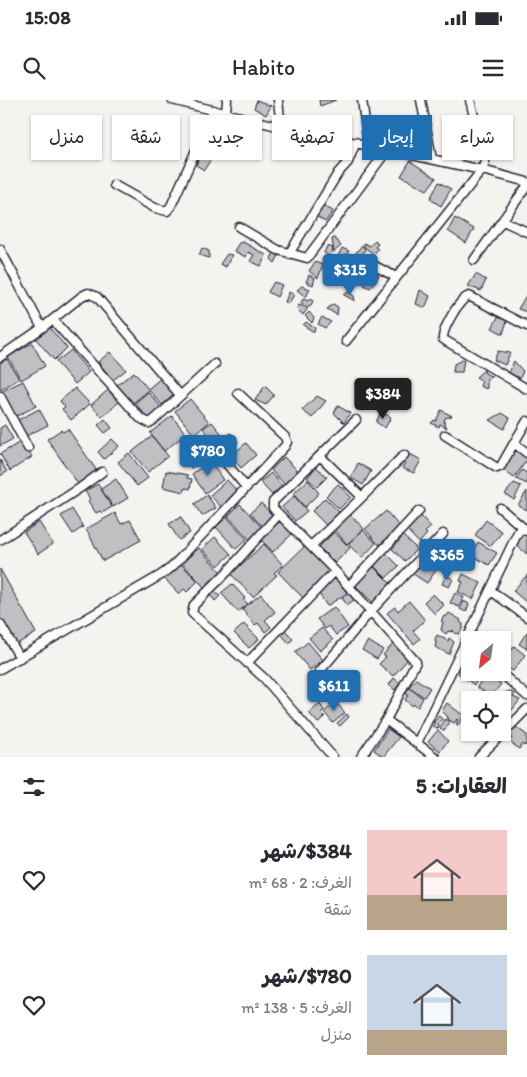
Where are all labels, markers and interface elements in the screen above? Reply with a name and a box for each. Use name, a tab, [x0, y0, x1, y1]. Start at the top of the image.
text: 15:08	[25, 6, 71, 29]
icon: search	[20, 54, 48, 82]
text: Habito	[232, 54, 295, 81]
icon: menu	[479, 54, 507, 82]
chip: منزل	[31, 115, 102, 160]
chip: شقة	[112, 115, 180, 160]
chip: جديد	[190, 115, 262, 160]
chip: تصفية	[272, 115, 352, 160]
chip: إيجار	[362, 115, 432, 160]
chip: شراء	[442, 115, 513, 160]
pin: $315	[320, 254, 380, 296]
text: $315	[334, 260, 366, 279]
pin: $384	[353, 378, 413, 420]
text: $384	[365, 384, 401, 403]
pin: $780	[178, 434, 238, 477]
text: $780	[191, 441, 225, 460]
pin: $365	[417, 538, 477, 581]
text: $365	[430, 545, 464, 564]
north arrow	[461, 631, 511, 681]
map controls	[461, 631, 511, 741]
pin: $611	[304, 670, 364, 712]
text: $611	[318, 676, 350, 695]
button: locate	[461, 691, 511, 741]
icon: filters	[20, 773, 48, 801]
text: العقارات: 5	[416, 773, 507, 798]
text: $384/شهر	[262, 838, 352, 863]
icon: home	[407, 850, 467, 910]
icon: heart	[20, 866, 48, 894]
text: الغرف: 2 · 68 m²	[249, 873, 352, 892]
text: شقة	[324, 900, 352, 919]
text: $780/شهر	[263, 963, 352, 988]
icon: home	[407, 975, 467, 1035]
icon: heart	[20, 991, 48, 1019]
text: الغرف: 5 · 138 m²	[241, 998, 352, 1017]
text: منزل	[320, 1025, 352, 1044]

